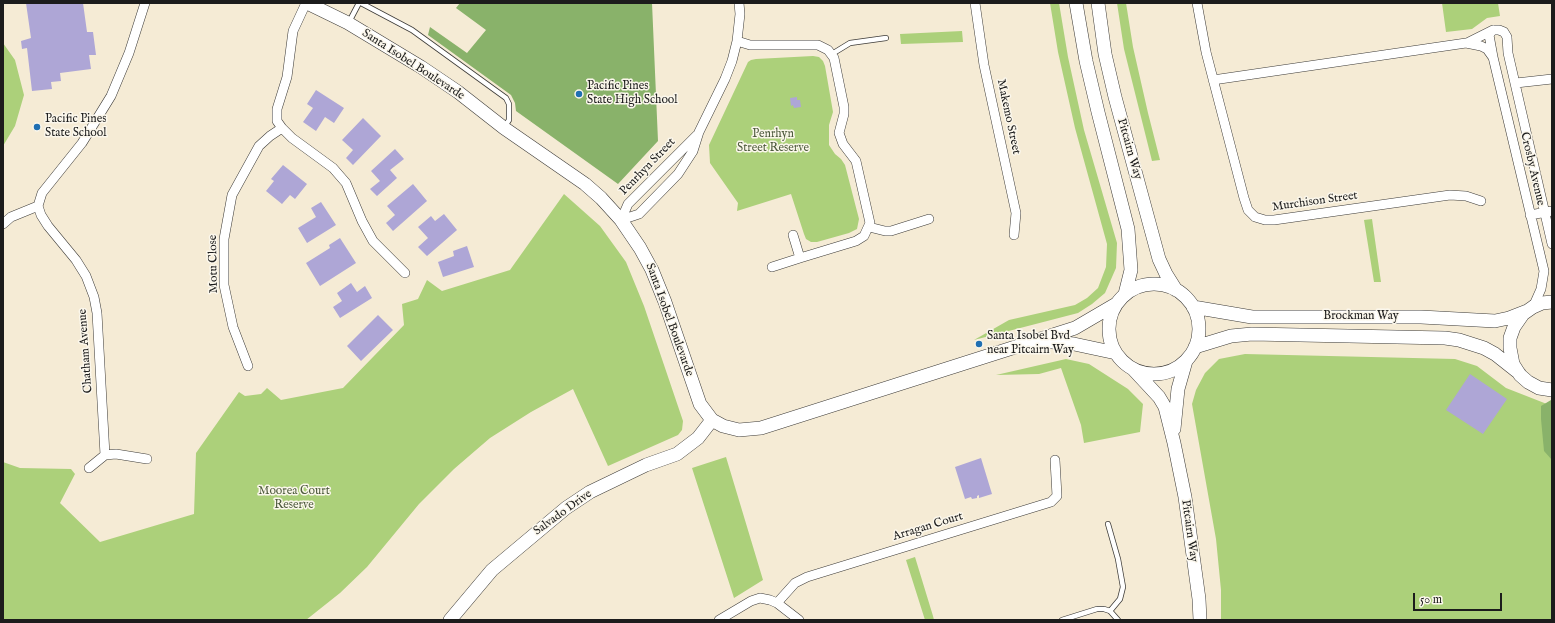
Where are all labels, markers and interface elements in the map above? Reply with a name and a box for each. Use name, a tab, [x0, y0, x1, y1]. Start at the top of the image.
street label: Santa Isobel Boulevarde	[359, 26, 467, 104]
street label: Makemo Street	[993, 78, 1023, 156]
place label: Pacific Pines State High School	[587, 80, 678, 108]
marker: Pacific Pines State High School	[574, 89, 584, 99]
place label: Pacific Pines State School	[45, 113, 107, 141]
street label: Pitcairn Way	[1113, 117, 1145, 181]
marker: Pacific Pines State School	[32, 122, 42, 132]
park label: Penrhyn Street Reserve	[737, 128, 809, 156]
street label: Crosby Avenue	[1517, 131, 1547, 207]
street label: Penrhyn Street	[617, 135, 679, 199]
street label: Murchison Street	[1271, 189, 1359, 215]
street label: Motu Close	[206, 235, 222, 293]
street label: Santa Isobel Boulevarde	[642, 261, 696, 379]
street label: Chatham Avenue	[76, 308, 96, 394]
street label: Brockman Way	[1323, 310, 1399, 324]
place label: Santa Isobel Bvd near Pitcairn Way	[987, 330, 1074, 358]
marker: Santa Isobel Bvd near Pitcairn Way	[974, 339, 984, 349]
park label: Moorea Court Reserve	[258, 485, 330, 513]
street label: Salvado Drive	[531, 487, 595, 539]
street label: Pitcairn Way	[1177, 499, 1201, 563]
street label: Arragan Court	[891, 510, 965, 544]
scale bar	[1415, 585, 1504, 611]
text: 50 m	[1420, 592, 1442, 607]

